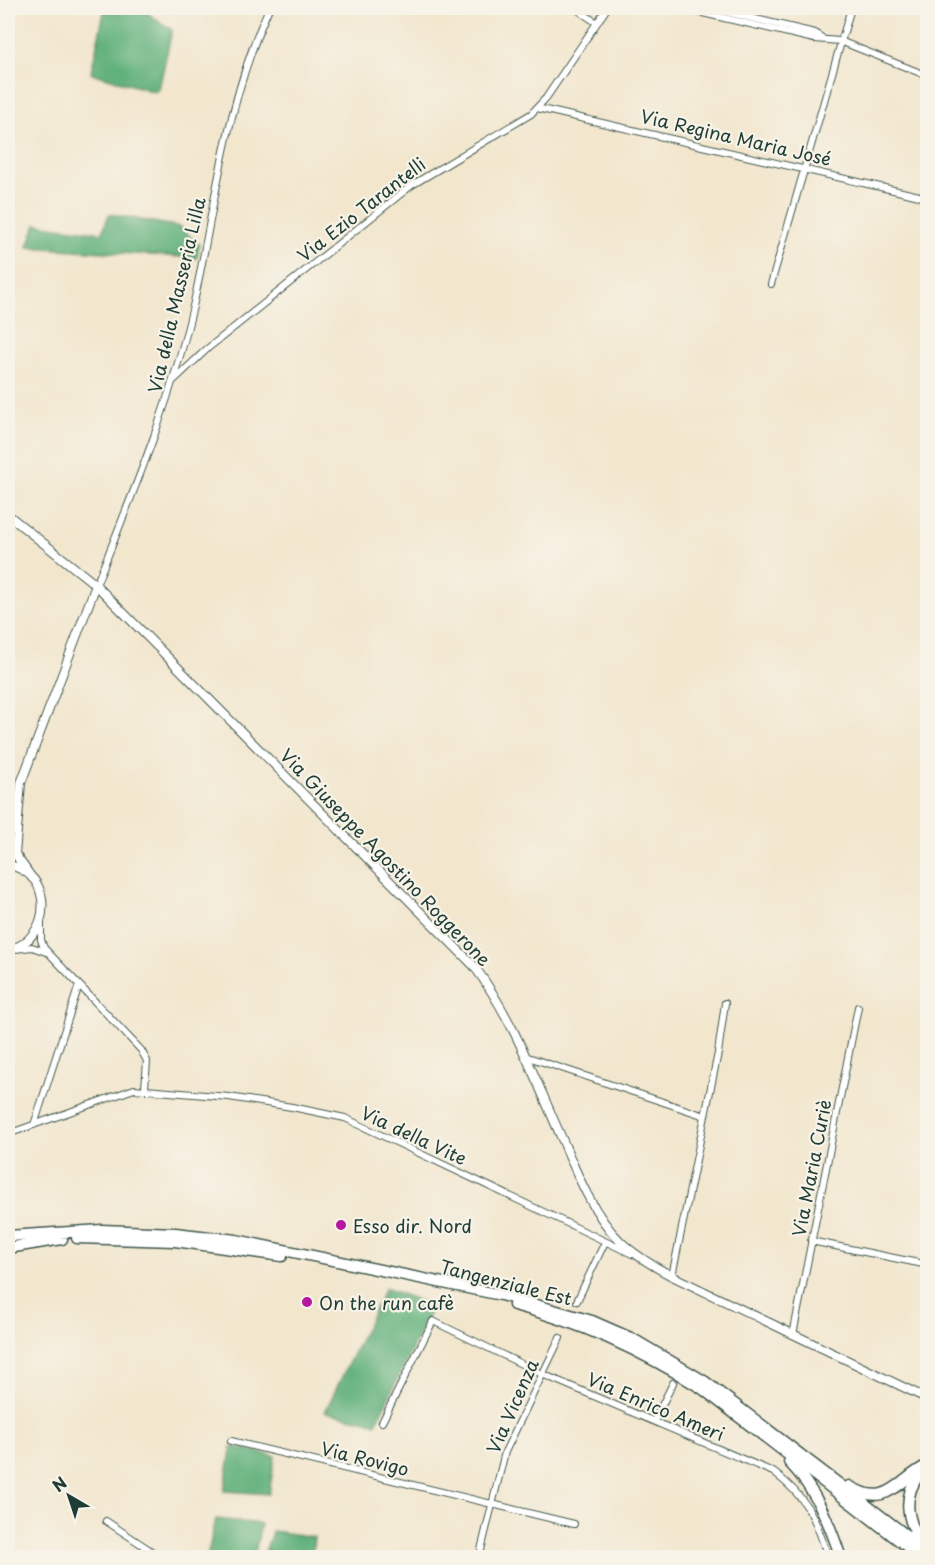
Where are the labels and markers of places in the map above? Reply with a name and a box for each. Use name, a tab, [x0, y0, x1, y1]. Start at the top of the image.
place label: Esso dir. Nord	[353, 1212, 472, 1239]
marker: Esso dir. Nord	[334, 1218, 348, 1232]
place label: On the run cafè	[319, 1289, 454, 1316]
marker: On the run cafè	[300, 1295, 314, 1309]

